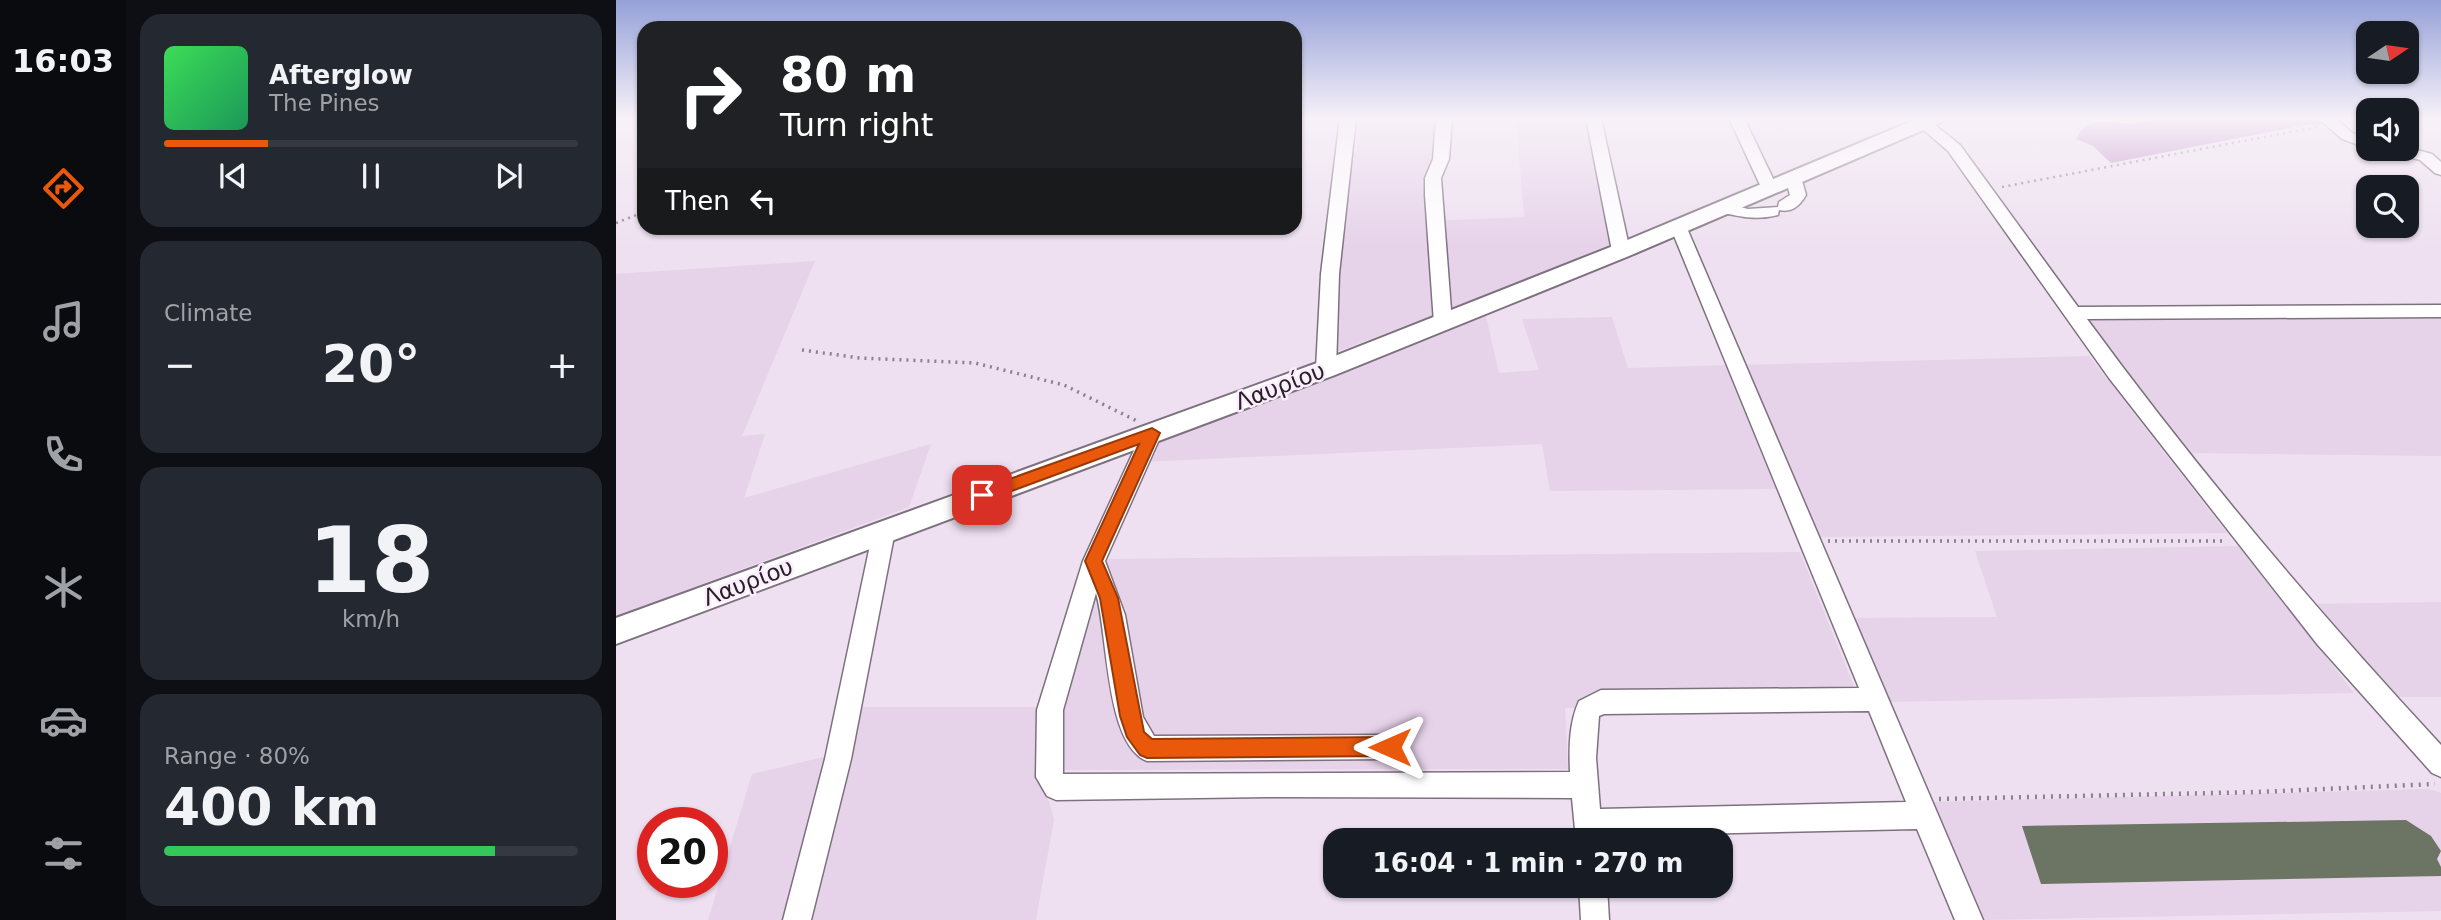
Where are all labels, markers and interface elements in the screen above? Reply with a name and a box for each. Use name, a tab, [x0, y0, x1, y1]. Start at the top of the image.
north arrow	[2356, 21, 2418, 84]
map controls	[2356, 21, 2419, 238]
text: 16:03	[12, 42, 114, 80]
text: 80 m	[780, 47, 916, 104]
icon: right	[665, 49, 756, 140]
text: Afterglow	[269, 60, 413, 90]
text: The Pines	[269, 90, 380, 116]
button: sound	[2356, 98, 2419, 161]
text: Turn right	[780, 106, 933, 144]
icon: previous	[214, 157, 252, 195]
icon: pause	[352, 157, 390, 195]
icon: next	[490, 157, 528, 195]
icon: directions	[39, 164, 88, 213]
button: search	[2356, 175, 2419, 238]
icon: left	[744, 182, 782, 220]
text: Then	[665, 186, 730, 216]
icon: music	[39, 297, 88, 346]
text: Climate	[164, 300, 253, 326]
text: 20°	[322, 334, 420, 394]
text: −	[164, 343, 196, 387]
text: +	[546, 343, 578, 387]
street label: Λαυρίου	[1231, 357, 1329, 415]
icon: phone	[39, 430, 88, 479]
pin	[952, 465, 1012, 525]
icon: arrive	[963, 476, 1001, 514]
text: 18	[308, 508, 434, 613]
street label: Λαυρίου	[699, 553, 797, 611]
icon: climate	[39, 563, 88, 612]
text: km/h	[342, 606, 400, 632]
icon: car	[39, 696, 88, 745]
position arrow	[1353, 710, 1427, 784]
text: Range · 80%	[164, 743, 310, 769]
text: 400 km	[164, 777, 379, 837]
speed limit sign: 20	[637, 807, 728, 898]
icon: filters	[39, 829, 88, 878]
text: 16:04 · 1 min · 270 m	[1373, 848, 1683, 878]

